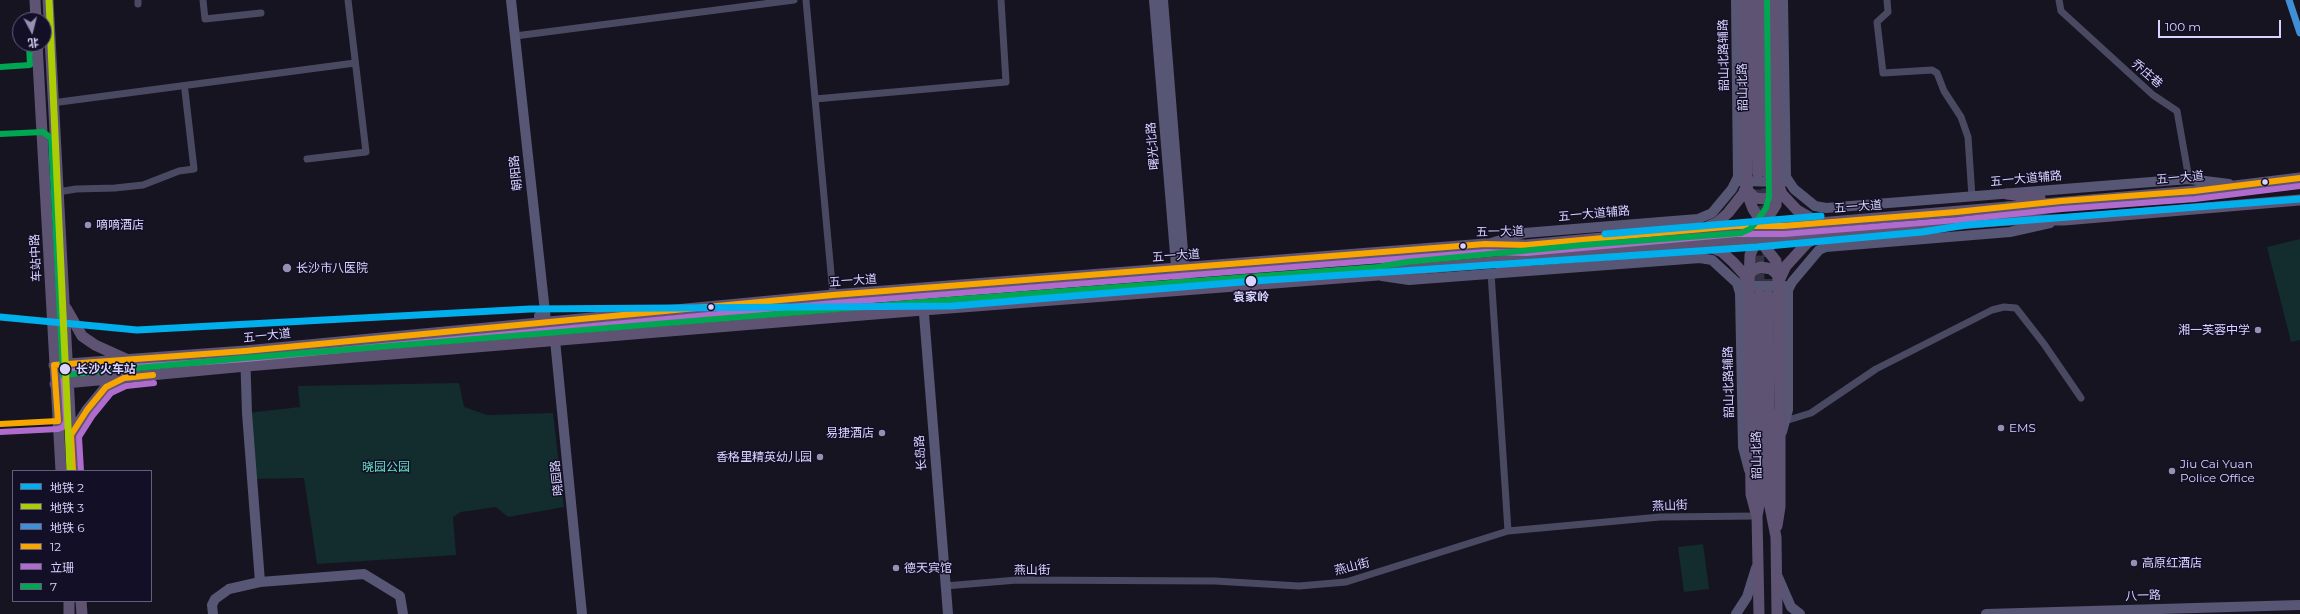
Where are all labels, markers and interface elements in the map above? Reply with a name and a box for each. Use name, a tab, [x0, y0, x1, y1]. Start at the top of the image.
north arrow	[12, 12, 52, 52]
scale bar	[2160, 12, 2283, 38]
street label: 韶山北路辅路	[1716, 19, 1732, 91]
text: 100 m	[2165, 19, 2201, 34]
text: 北	[27, 35, 40, 51]
street label: 乔庄巷	[2129, 57, 2165, 91]
street label: 韶山北路	[1735, 63, 1751, 111]
street label: 曙光北路	[1144, 121, 1162, 171]
street label: 朝阳路	[507, 154, 525, 192]
street label: 五一大道辅路	[1990, 169, 2062, 189]
street label: 五一大道	[2155, 169, 2205, 187]
unlabelled marker	[2260, 177, 2270, 187]
street label: 五一大道	[1834, 198, 1882, 216]
street label: 五一大道辅路	[1558, 204, 1630, 224]
place label: 嘀嘀酒店	[96, 218, 144, 232]
marker: 嘀嘀酒店	[83, 220, 93, 230]
street label: 五一大道	[1476, 224, 1524, 240]
street label: 车站中路	[28, 234, 44, 282]
unlabelled marker	[1458, 241, 1468, 251]
street label: 五一大道	[1152, 247, 1200, 265]
place label: 长沙市八医院	[296, 261, 368, 275]
marker: 长沙市八医院	[281, 262, 293, 274]
street label: 五一大道	[829, 272, 877, 290]
marker: 袁家岭	[1244, 274, 1258, 288]
place label: 袁家岭	[1233, 290, 1269, 304]
unlabelled marker	[706, 302, 716, 312]
place label: 湘一芙蓉中学	[2178, 323, 2250, 337]
marker: 湘一芙蓉中学	[2253, 325, 2263, 335]
street label: 五一大道	[242, 326, 292, 346]
street label: 韶山北路辅路	[1721, 346, 1737, 418]
marker: 长沙火车站	[58, 362, 72, 376]
place label: 长沙火车站	[76, 362, 136, 376]
place label: EMS	[2009, 421, 2036, 435]
marker: EMS	[1996, 423, 2006, 433]
place label: 易捷酒店	[826, 426, 874, 440]
marker: 易捷酒店	[877, 428, 887, 438]
street label: 韶山北路	[1749, 431, 1765, 479]
street label: 长岛路	[912, 434, 930, 472]
place label: 香格里精英幼儿园	[716, 450, 812, 464]
marker: 香格里精英幼儿园	[815, 452, 825, 462]
place label: Jiu Cai Yuan Police Office	[2180, 457, 2255, 485]
street label: 晓园路	[548, 459, 566, 497]
park label: 晓园公园	[362, 460, 410, 474]
marker: Jiu Cai Yuan Police Office	[2167, 466, 2177, 476]
legend	[12, 470, 152, 602]
text: 地铁 2	[50, 480, 84, 495]
street label: 燕山街	[1652, 498, 1688, 514]
text: 地铁 3	[50, 500, 84, 515]
text: 地铁 6	[50, 520, 84, 535]
text: 12	[50, 539, 61, 554]
street label: 燕山街	[1333, 556, 1371, 578]
place label: 高原红酒店	[2142, 556, 2202, 570]
marker: 高原红酒店	[2129, 558, 2139, 568]
text: 立珊	[50, 560, 74, 575]
place label: 德天宾馆	[904, 561, 952, 575]
marker: 德天宾馆	[891, 563, 901, 573]
street label: 燕山街	[1014, 563, 1050, 577]
text: 7	[50, 579, 57, 594]
street label: 八一路	[2125, 588, 2161, 604]

